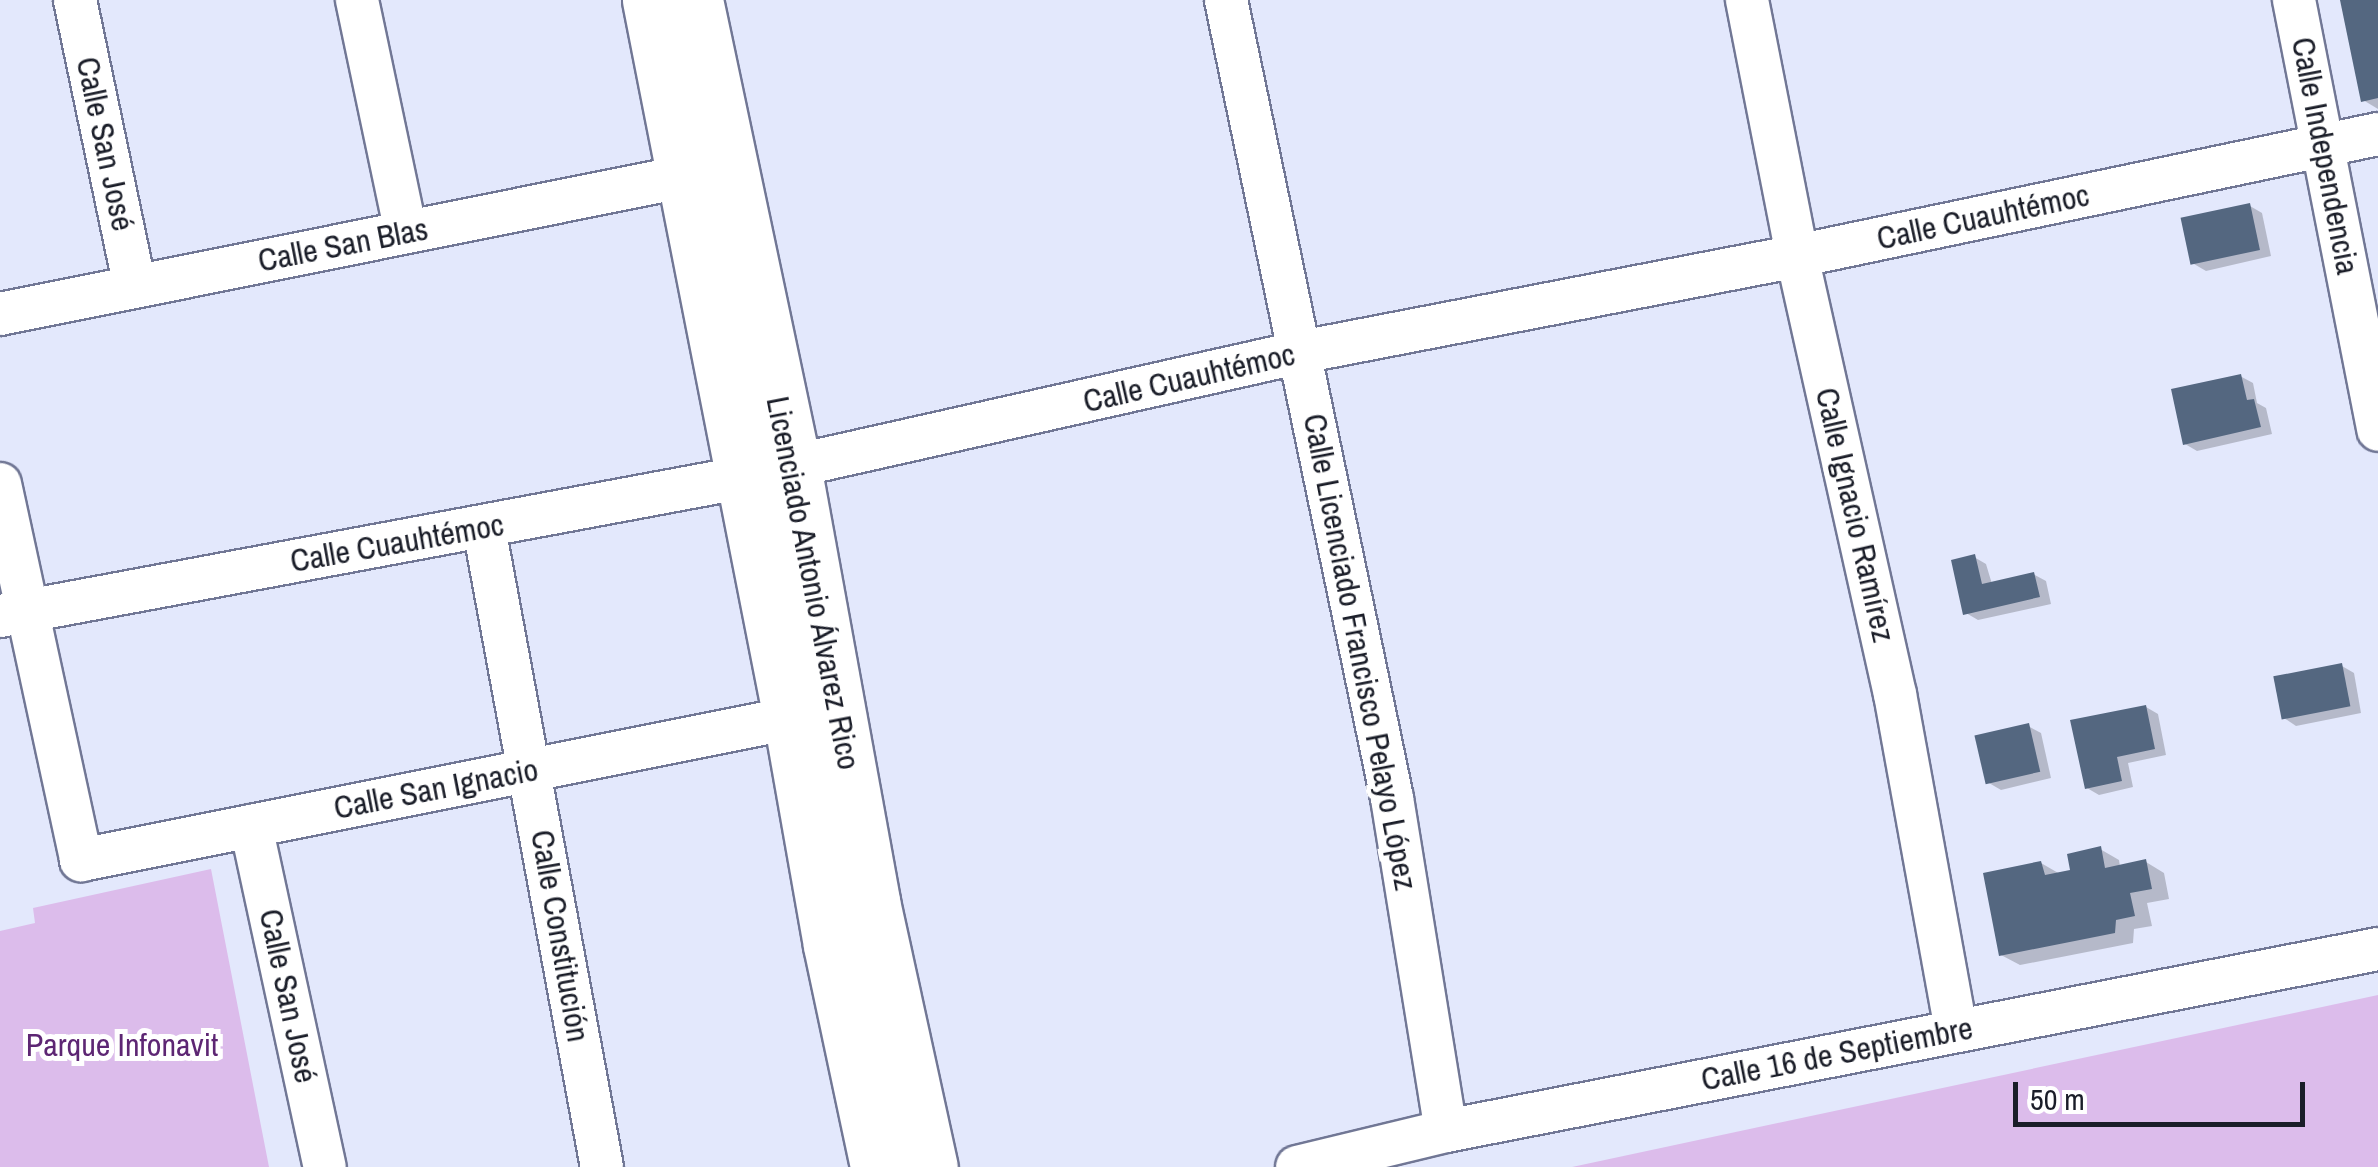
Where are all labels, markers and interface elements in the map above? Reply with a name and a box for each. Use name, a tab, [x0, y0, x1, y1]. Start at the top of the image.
street label: Calle Independencia	[2283, 34, 2367, 278]
street label: Calle San José	[68, 54, 142, 234]
street label: Calle Cuauhtémoc	[1873, 176, 2093, 258]
street label: Calle San Blas	[255, 210, 431, 280]
street label: Calle Cuauhtémoc	[1080, 335, 1298, 421]
street label: Calle Ignacio Ramírez	[1807, 384, 1903, 646]
street label: Licenciado Antonio Álvarez Rico	[758, 392, 868, 774]
street label: Calle Licenciado Francisco Pelayo López	[1295, 411, 1425, 893]
street label: Calle Cuauhtémoc	[287, 505, 507, 581]
street label: Calle San Ignacio	[331, 750, 541, 828]
street label: Calle Constitución	[522, 827, 598, 1045]
street label: Calle San José	[251, 906, 325, 1086]
street label: Calle 16 de Septiembre	[1698, 1009, 1976, 1099]
park label: Parque Infonavit	[26, 1026, 218, 1064]
scale bar	[2018, 1062, 2310, 1124]
text: 50 m	[2030, 1079, 2085, 1119]

